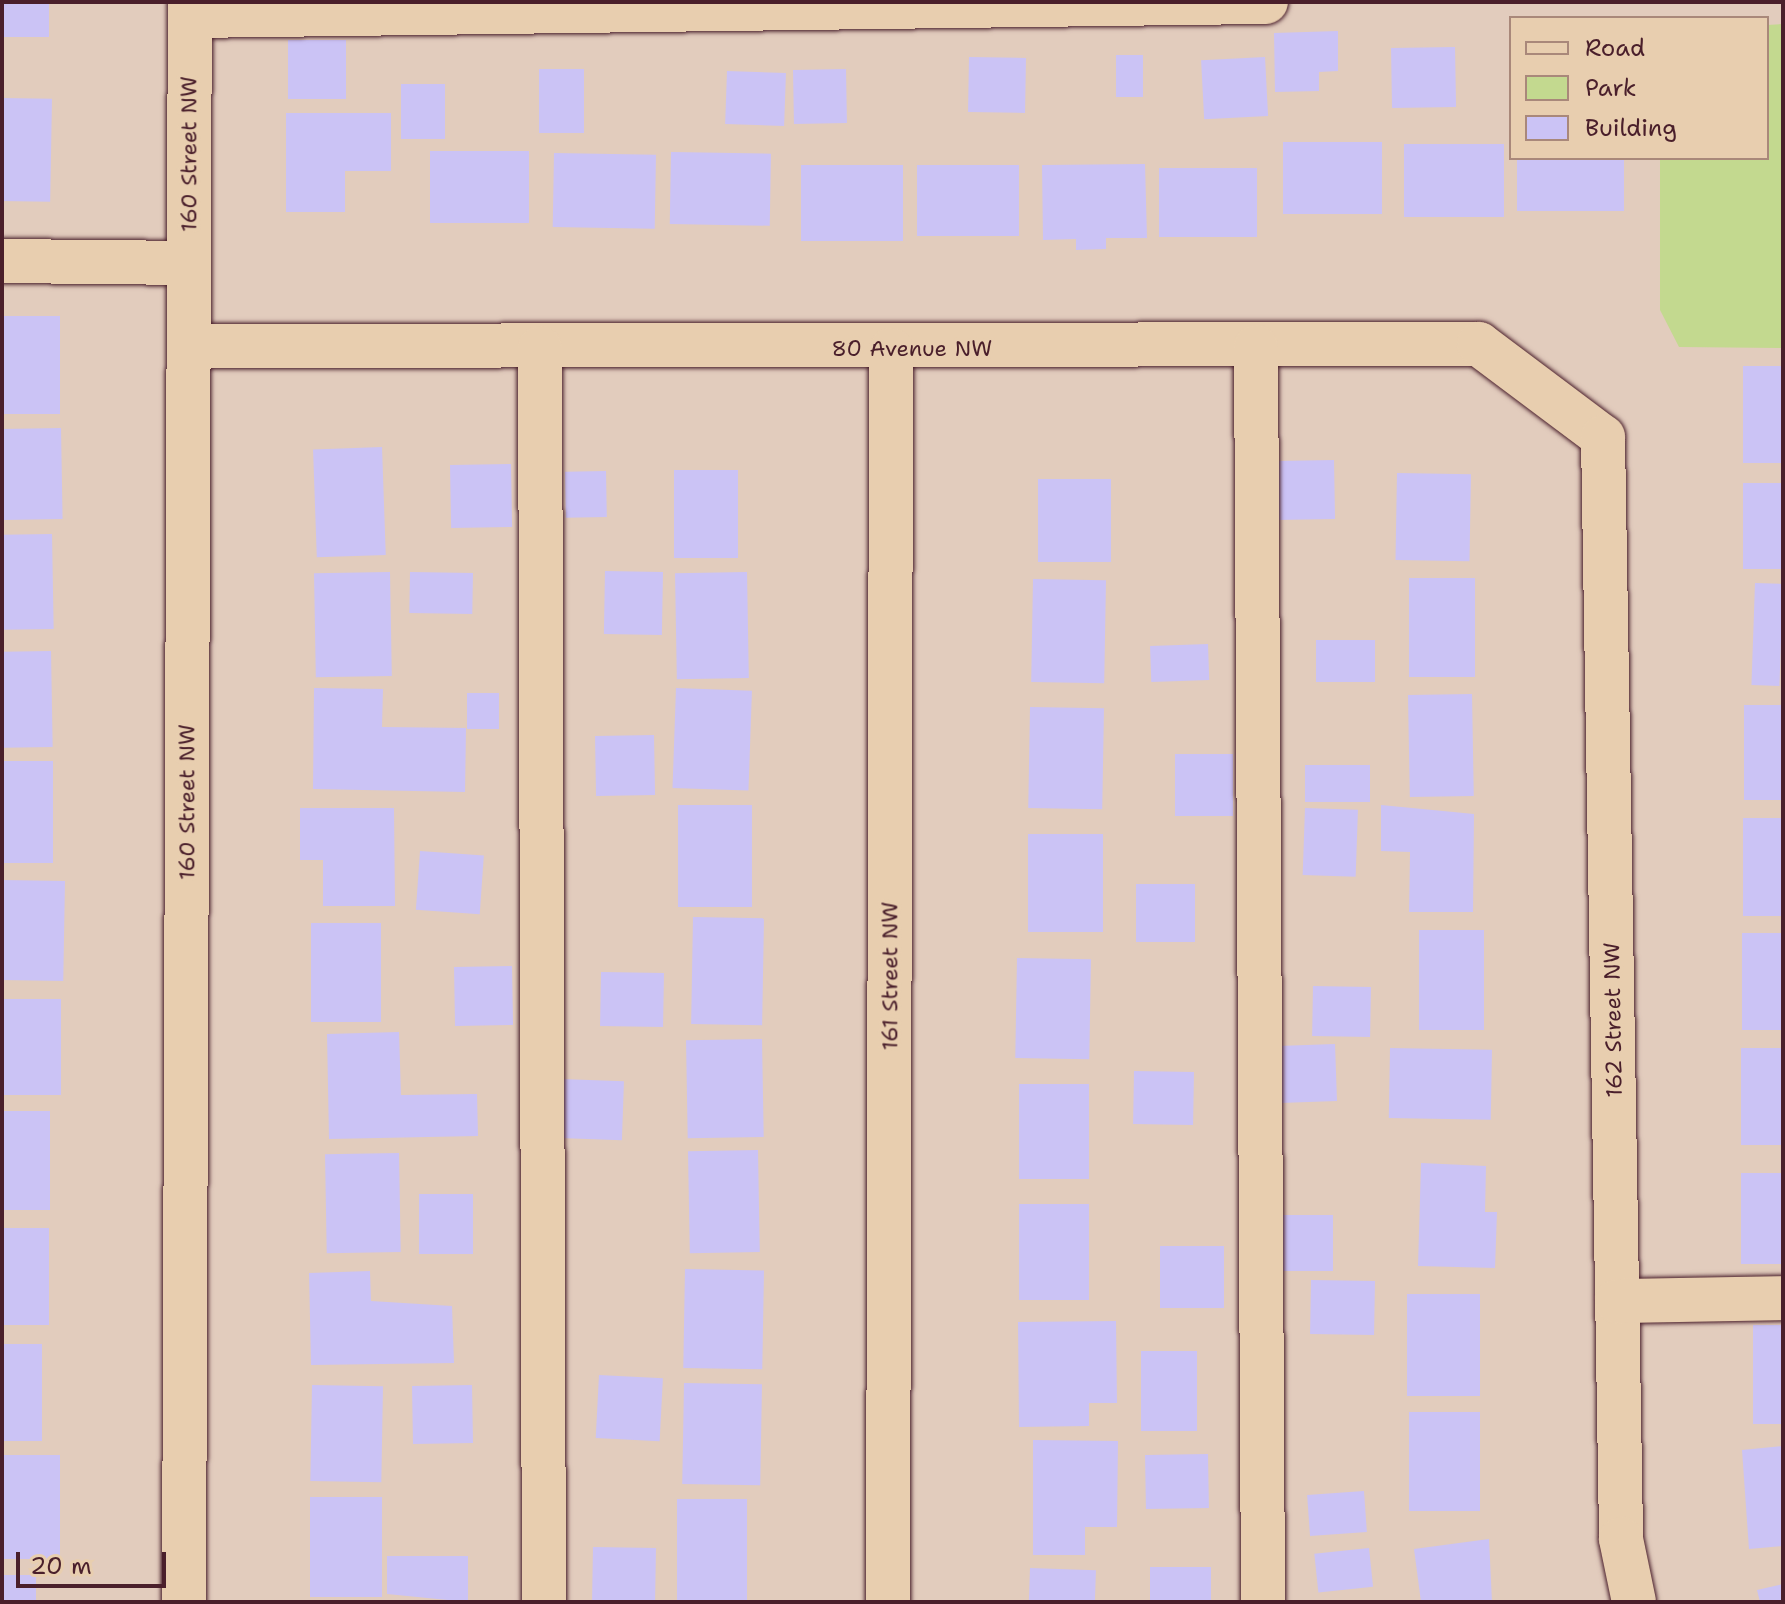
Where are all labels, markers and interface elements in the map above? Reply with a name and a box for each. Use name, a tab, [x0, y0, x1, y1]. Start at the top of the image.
legend	[1509, 16, 1769, 160]
text: Road	[1585, 32, 1645, 64]
text: Park	[1585, 72, 1637, 104]
street label: 160 Street NW	[176, 76, 202, 232]
text: Building	[1585, 112, 1677, 144]
street label: 80 Avenue NW	[832, 336, 992, 362]
street label: 160 Street NW	[174, 724, 200, 880]
street label: 161 Street NW	[877, 902, 903, 1050]
street label: 162 Street NW	[1598, 942, 1628, 1098]
scale bar	[20, 1536, 170, 1586]
text: 20 m	[30, 1550, 92, 1582]

